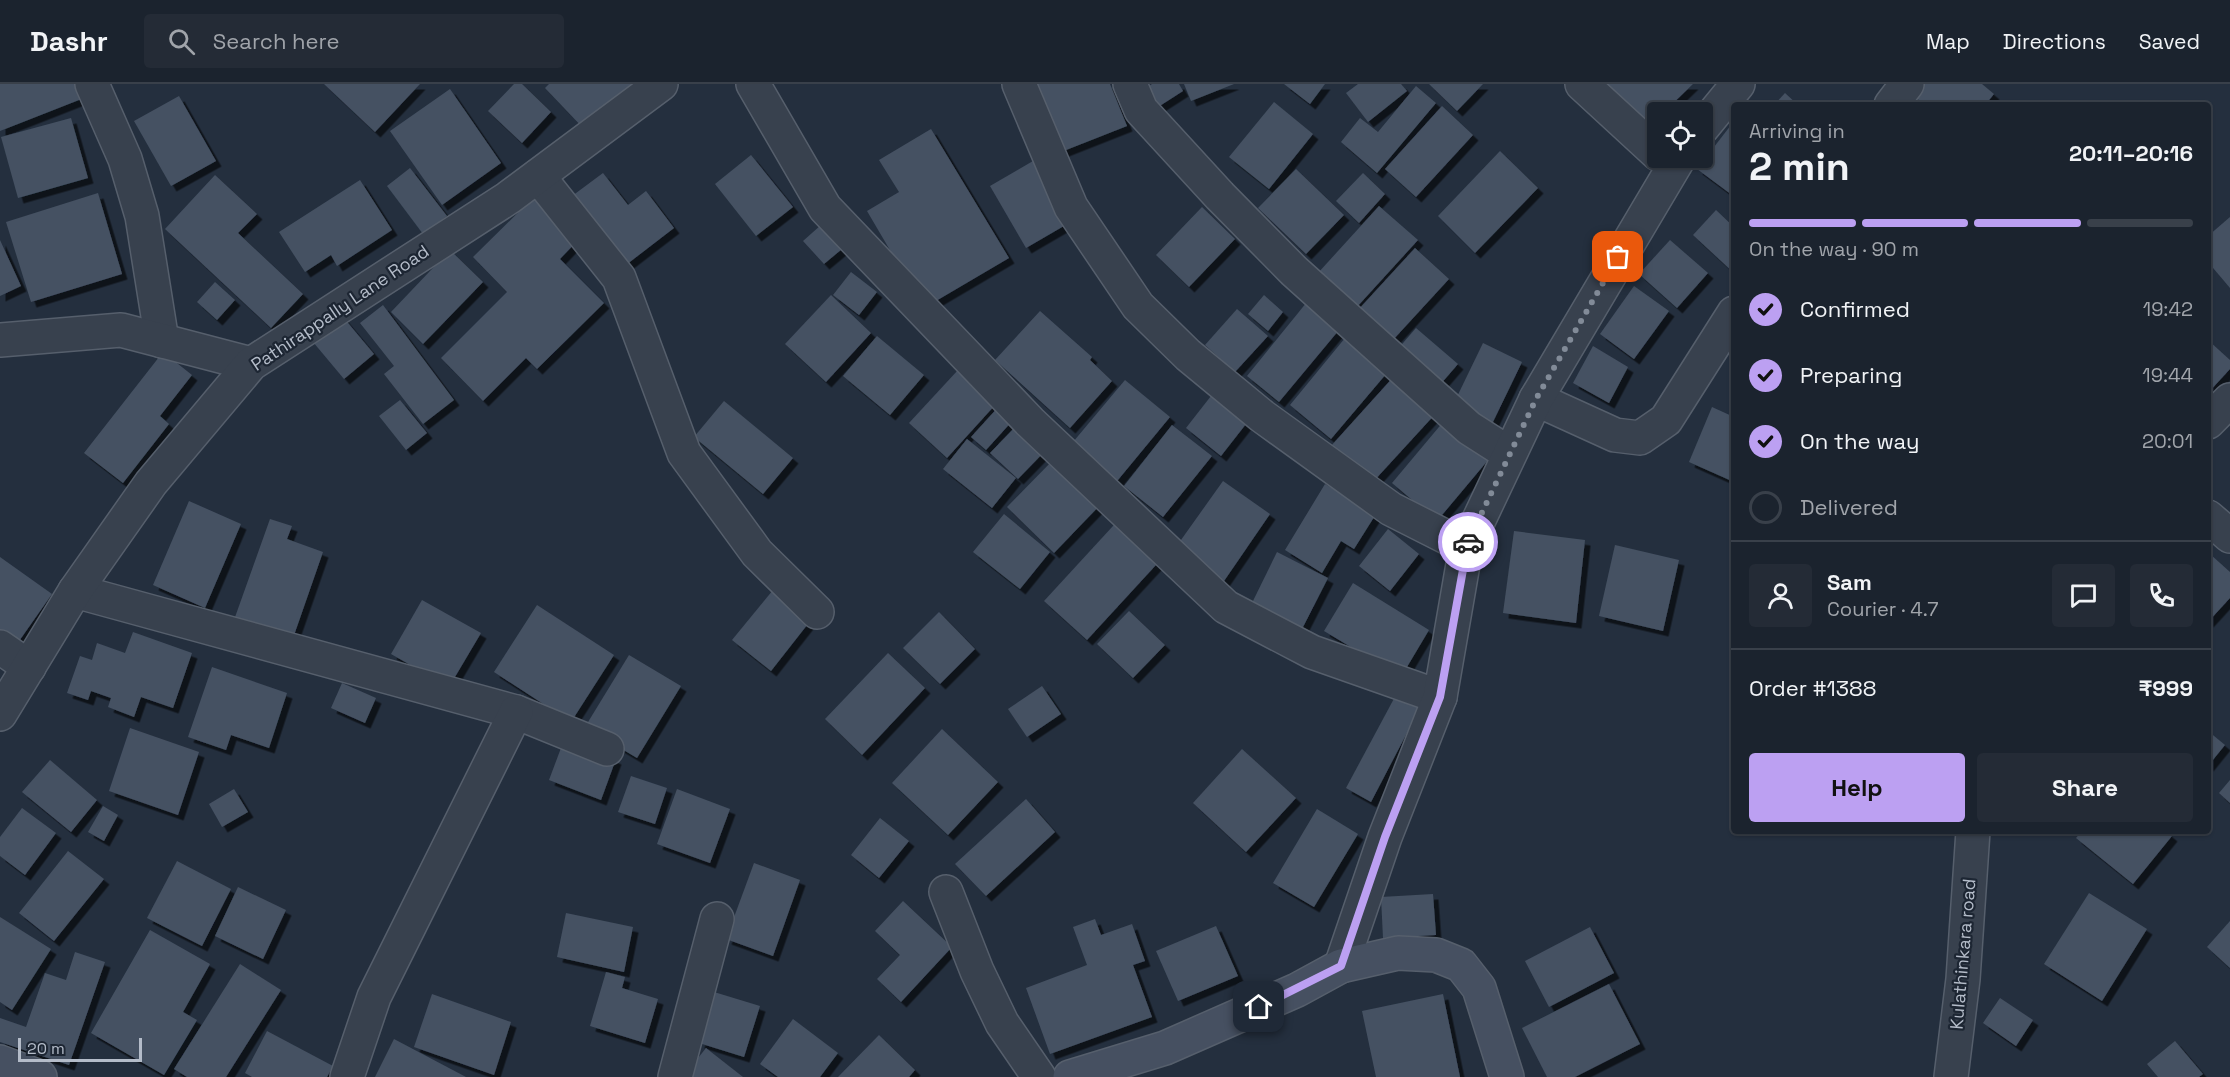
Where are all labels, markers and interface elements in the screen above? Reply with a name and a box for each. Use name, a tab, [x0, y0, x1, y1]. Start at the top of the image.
search box	[144, 14, 564, 68]
text: Dashr	[30, 23, 108, 59]
icon: search	[165, 25, 198, 58]
text: Search here	[213, 27, 340, 55]
text: Map	[1926, 28, 1970, 55]
text: Directions	[2003, 28, 2106, 55]
text: Saved	[2139, 28, 2200, 55]
map controls	[1647, 102, 1713, 168]
button: locate	[1647, 102, 1713, 168]
text: Arriving in	[1749, 118, 1845, 144]
text: 20:11–20:16	[2069, 139, 2193, 167]
text: 2 min	[1749, 142, 1850, 191]
pin	[1592, 231, 1643, 282]
text: On the way · 90 m	[1749, 236, 1919, 262]
street label: Pathirappally Lane Road	[246, 239, 433, 376]
icon: bag	[1601, 240, 1634, 273]
icon: check	[1749, 293, 1782, 326]
text: Confirmed	[1800, 295, 1910, 323]
text: 19:42	[2143, 296, 2193, 322]
icon: check	[1749, 359, 1782, 392]
text: Preparing	[1800, 361, 1902, 389]
text: 19:44	[2142, 362, 2193, 388]
icon: check	[1749, 425, 1782, 458]
text: On the way	[1800, 427, 1919, 455]
text: 20:01	[2142, 428, 2193, 454]
text: Delivered	[1800, 493, 1898, 521]
courier	[1438, 512, 1498, 572]
icon: car	[1452, 526, 1485, 559]
button: person	[1749, 564, 1812, 627]
button: chat	[2052, 564, 2115, 627]
button: phone	[2130, 564, 2193, 627]
text: Sam	[1827, 568, 1872, 596]
text: Courier · 4.7	[1827, 596, 1938, 622]
text: Order #1388	[1749, 674, 1876, 702]
text: ₹999	[2139, 674, 2193, 702]
button: Help	[1749, 753, 1965, 822]
button: Share	[1977, 753, 2193, 822]
street label: Kulathinkara road	[1944, 878, 1981, 1030]
pin	[1233, 981, 1284, 1032]
icon: home	[1242, 990, 1275, 1023]
scale bar	[18, 1035, 142, 1062]
text: 20 m	[27, 1038, 65, 1059]

